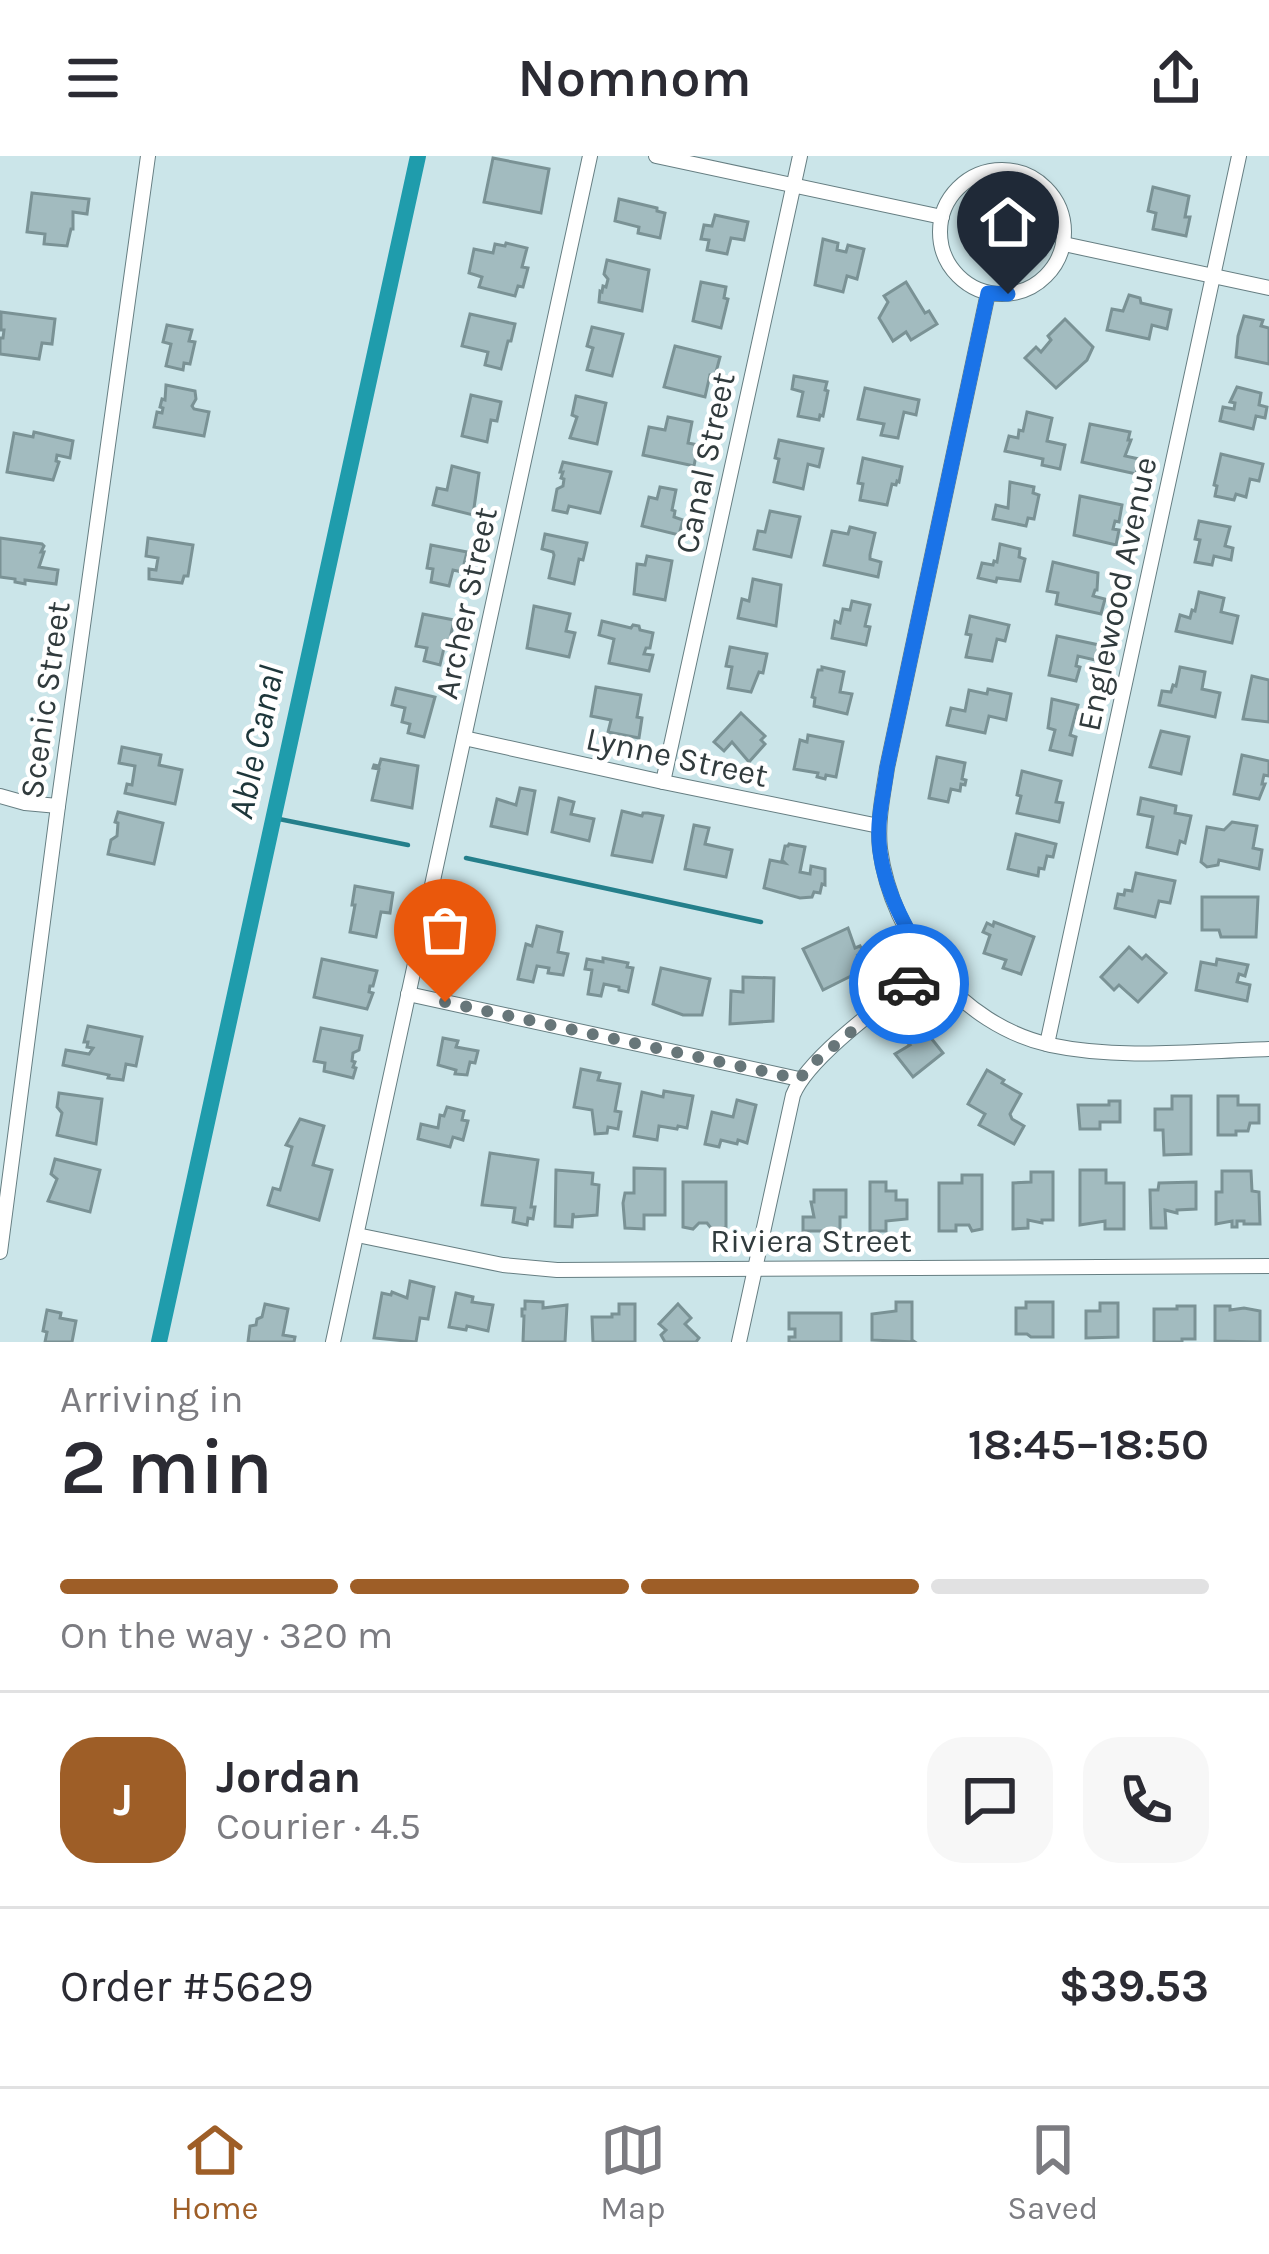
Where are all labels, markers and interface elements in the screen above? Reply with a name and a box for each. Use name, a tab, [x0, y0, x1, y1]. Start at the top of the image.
icon: menu	[60, 45, 126, 111]
icon: share	[1143, 45, 1209, 111]
text: Nomnom	[517, 46, 752, 110]
pin	[957, 171, 1059, 294]
icon: home	[975, 189, 1041, 255]
street label: Canal Street	[667, 369, 743, 557]
street label: Englewood Avenue	[1069, 453, 1165, 735]
street label: Archer Street	[427, 504, 505, 702]
street label: Scenic Street	[12, 599, 78, 801]
water label: Able Canal	[219, 661, 293, 823]
street label: Lynne Street	[583, 719, 771, 795]
pin	[394, 879, 496, 1002]
icon: bag	[412, 897, 478, 963]
courier	[849, 924, 969, 1044]
icon: car	[876, 951, 942, 1017]
street label: Riviera Street	[710, 1222, 912, 1260]
text: Arriving in	[60, 1376, 243, 1422]
text: 18:45–18:50	[968, 1418, 1209, 1470]
text: 2 min	[60, 1421, 273, 1513]
text: On the way · 320 m	[60, 1612, 393, 1658]
button: chat	[927, 1737, 1053, 1863]
button: phone	[1083, 1737, 1209, 1863]
text: Jordan	[216, 1751, 361, 1803]
text: J	[113, 1774, 133, 1826]
text: Courier · 4.5	[216, 1803, 421, 1849]
text: Order #5629	[60, 1960, 314, 2012]
text: $39.53	[1059, 1960, 1209, 2012]
tab: Home	[171, 2117, 259, 2227]
tab: Map	[600, 2117, 666, 2227]
tab: Saved	[1007, 2117, 1098, 2227]

